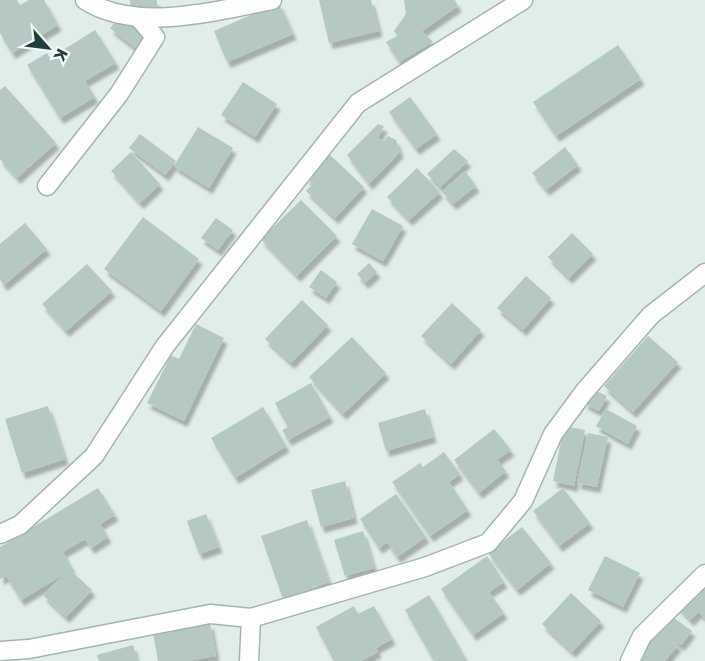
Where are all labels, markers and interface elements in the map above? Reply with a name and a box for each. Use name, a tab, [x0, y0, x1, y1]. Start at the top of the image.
north arrow	[18, 18, 78, 78]
text: K	[48, 44, 74, 66]

